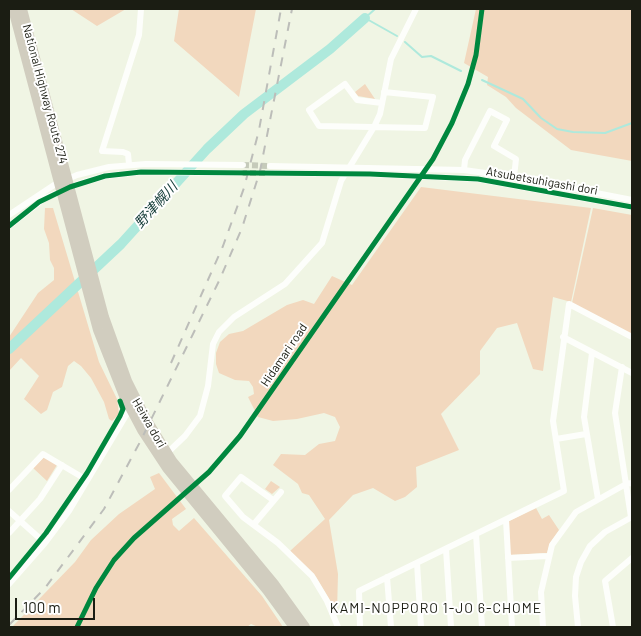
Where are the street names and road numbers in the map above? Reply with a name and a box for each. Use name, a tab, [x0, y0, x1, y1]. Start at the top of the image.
street label: National Highway Route 274	[19, 23, 71, 165]
street label: Atsubetsuhigashi dori	[485, 164, 599, 198]
street label: Hidamari road	[258, 321, 310, 389]
street label: Heiwa dori	[129, 396, 169, 450]

